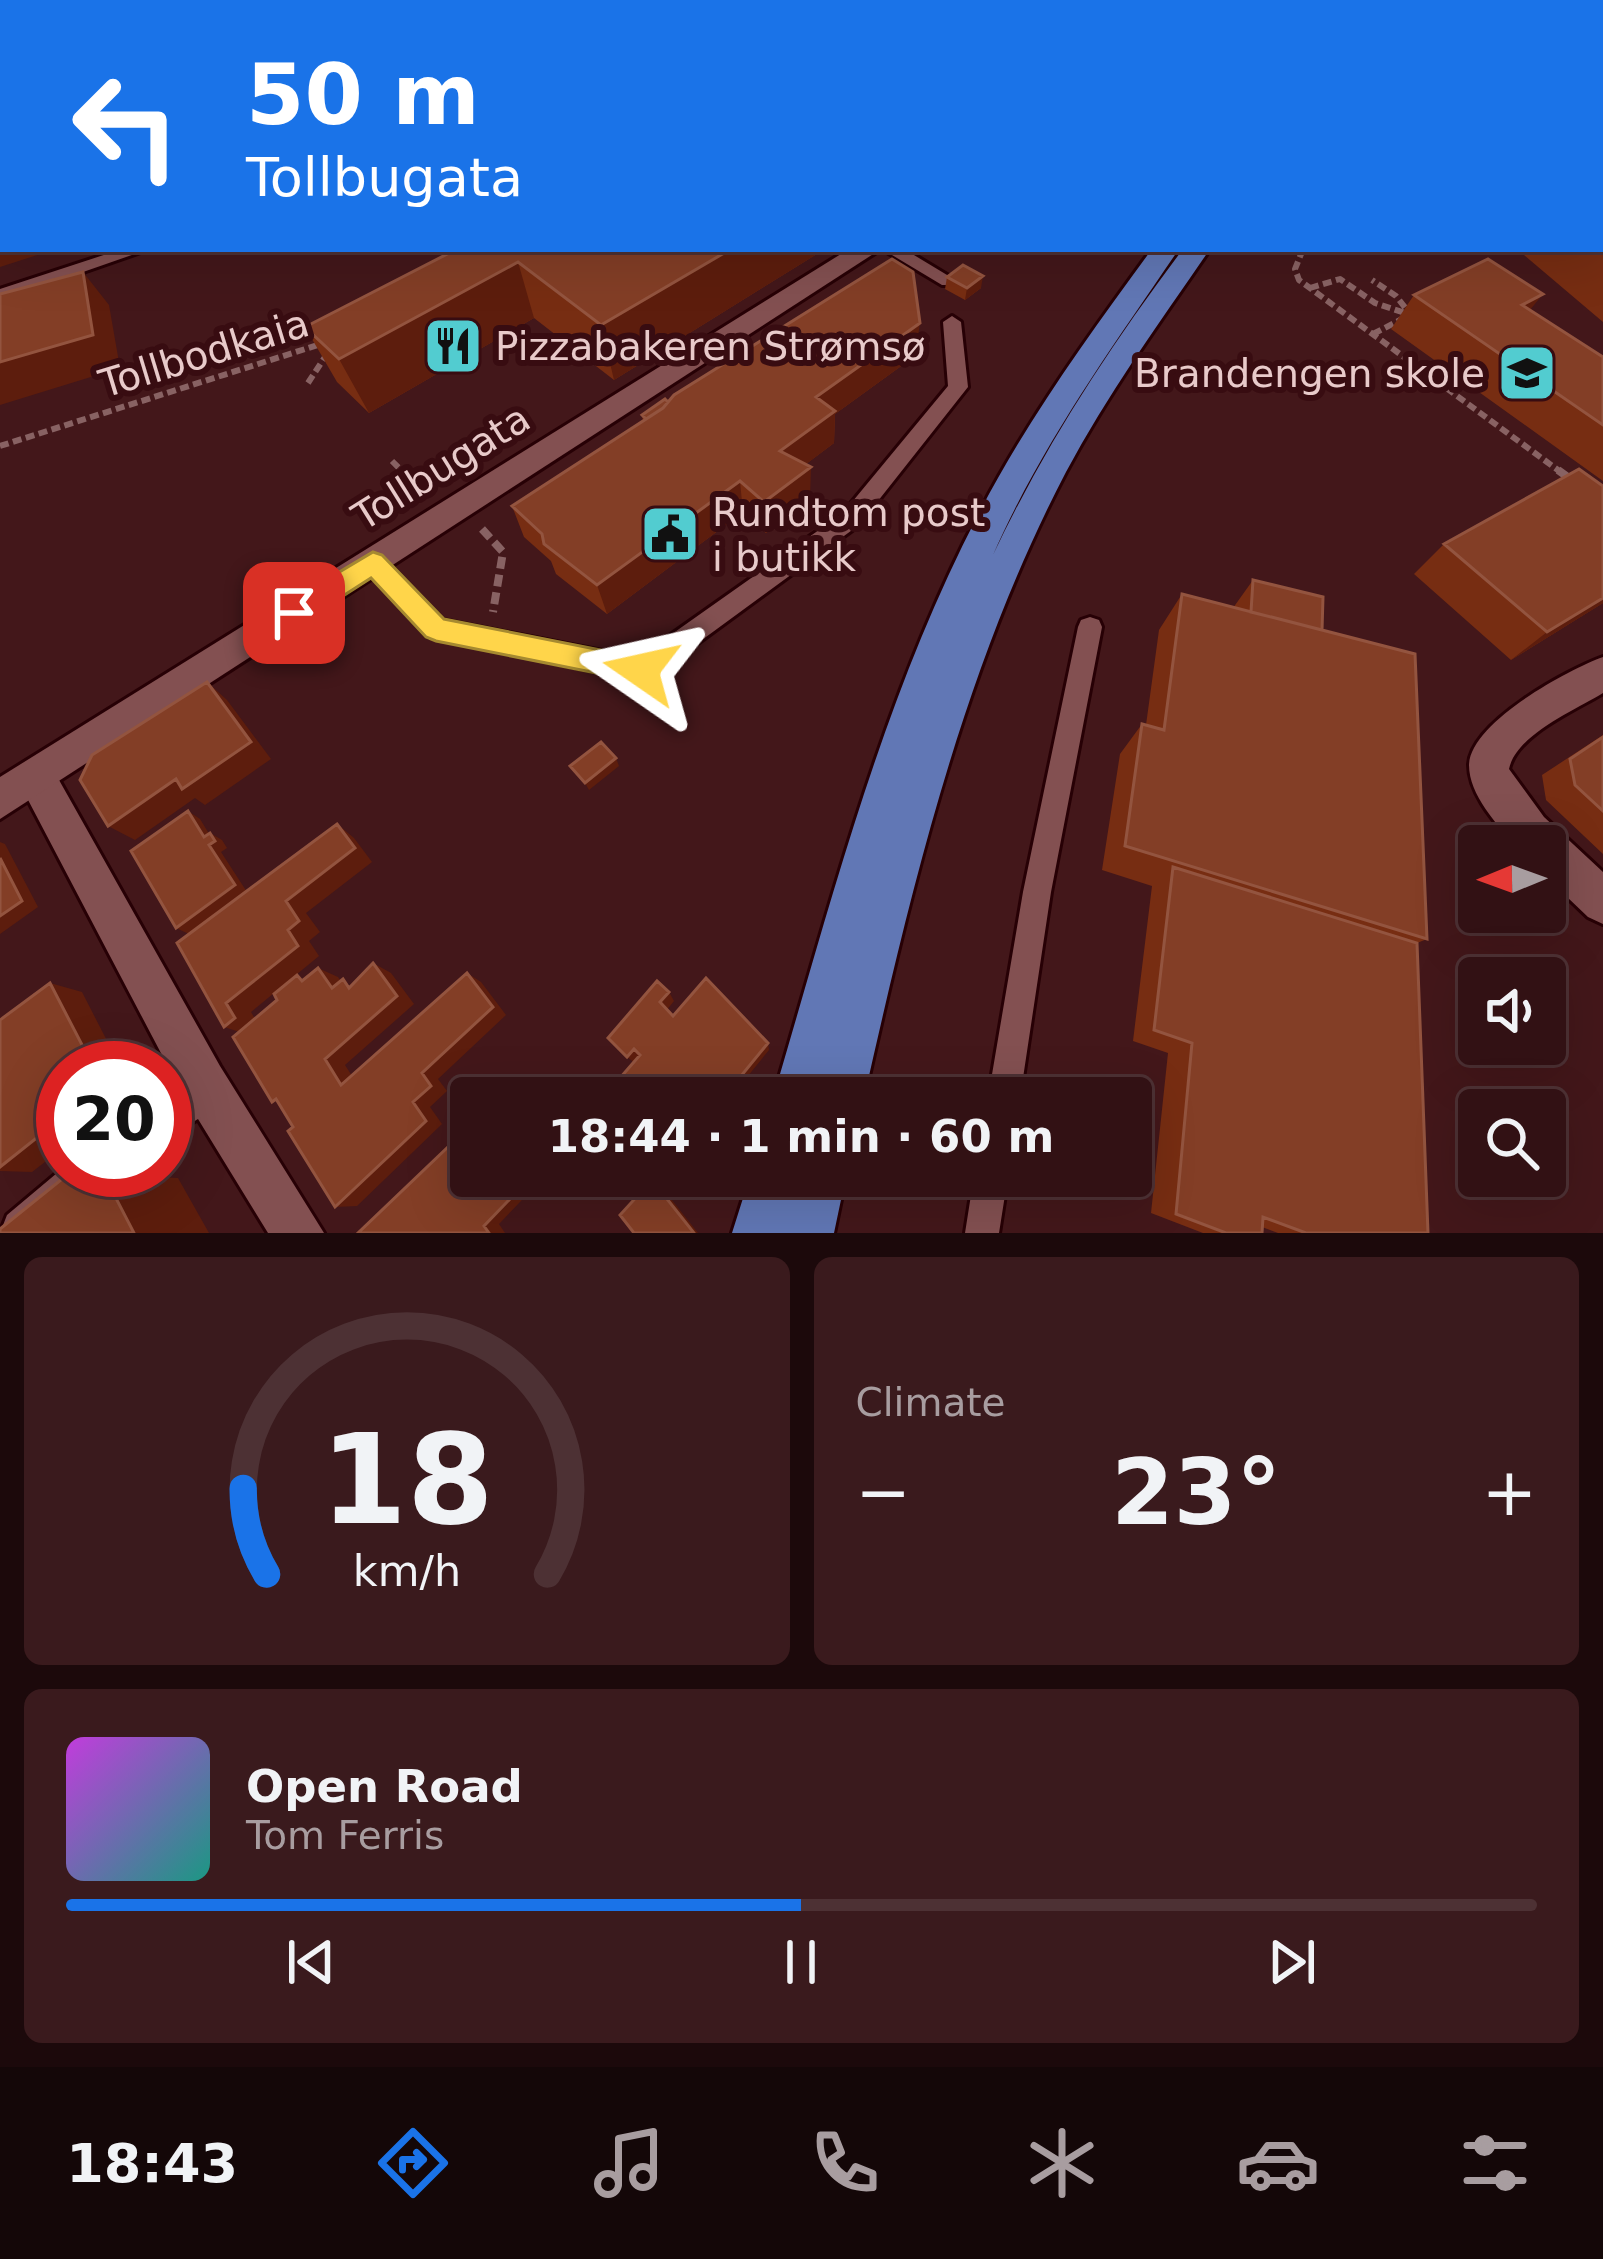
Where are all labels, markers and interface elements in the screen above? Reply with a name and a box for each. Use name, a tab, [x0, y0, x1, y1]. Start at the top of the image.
text: 50 m	[246, 46, 480, 144]
icon: left	[48, 48, 204, 204]
text: Tollbugata	[246, 146, 523, 209]
street label: Tollbodkaia	[93, 300, 314, 407]
restaurant icon: Pizzabakeren Strømsø	[422, 315, 484, 377]
place label: Pizzabakeren Strømsø	[495, 324, 926, 369]
school or university icon: Brandengen skole	[1496, 342, 1558, 404]
place label: Brandengen skole	[1134, 351, 1485, 396]
street label: Tollbugata	[344, 395, 538, 540]
place label: Rundtom post i butikk	[712, 490, 985, 580]
public building icon: Rundtom post i butikk	[639, 503, 701, 565]
pin	[243, 562, 345, 664]
icon: arrive	[261, 580, 327, 646]
position arrow	[578, 607, 704, 733]
north arrow	[1458, 825, 1566, 933]
map controls	[1458, 825, 1566, 1197]
button: sound	[1458, 957, 1566, 1065]
speed limit sign: 20	[36, 1041, 192, 1197]
button: search	[1458, 1089, 1566, 1197]
text: 18:44 · 1 min · 60 m	[548, 1110, 1054, 1163]
text: Climate	[856, 1380, 1006, 1425]
text: 18	[320, 1407, 494, 1552]
text: 23°	[1111, 1440, 1281, 1545]
text: −	[856, 1454, 911, 1531]
text: +	[1482, 1454, 1537, 1531]
text: km/h	[353, 1546, 461, 1596]
text: Open Road	[246, 1760, 523, 1813]
text: Tom Ferris	[246, 1813, 444, 1858]
icon: previous	[278, 1929, 344, 1995]
icon: pause	[768, 1929, 834, 1995]
icon: next	[1259, 1929, 1325, 1995]
icon: directions	[371, 2121, 455, 2205]
icon: music	[587, 2121, 671, 2205]
icon: phone	[803, 2121, 887, 2205]
icon: climate	[1020, 2121, 1104, 2205]
icon: car	[1236, 2121, 1320, 2205]
icon: filters	[1453, 2121, 1537, 2205]
text: 18:43	[66, 2132, 238, 2195]

